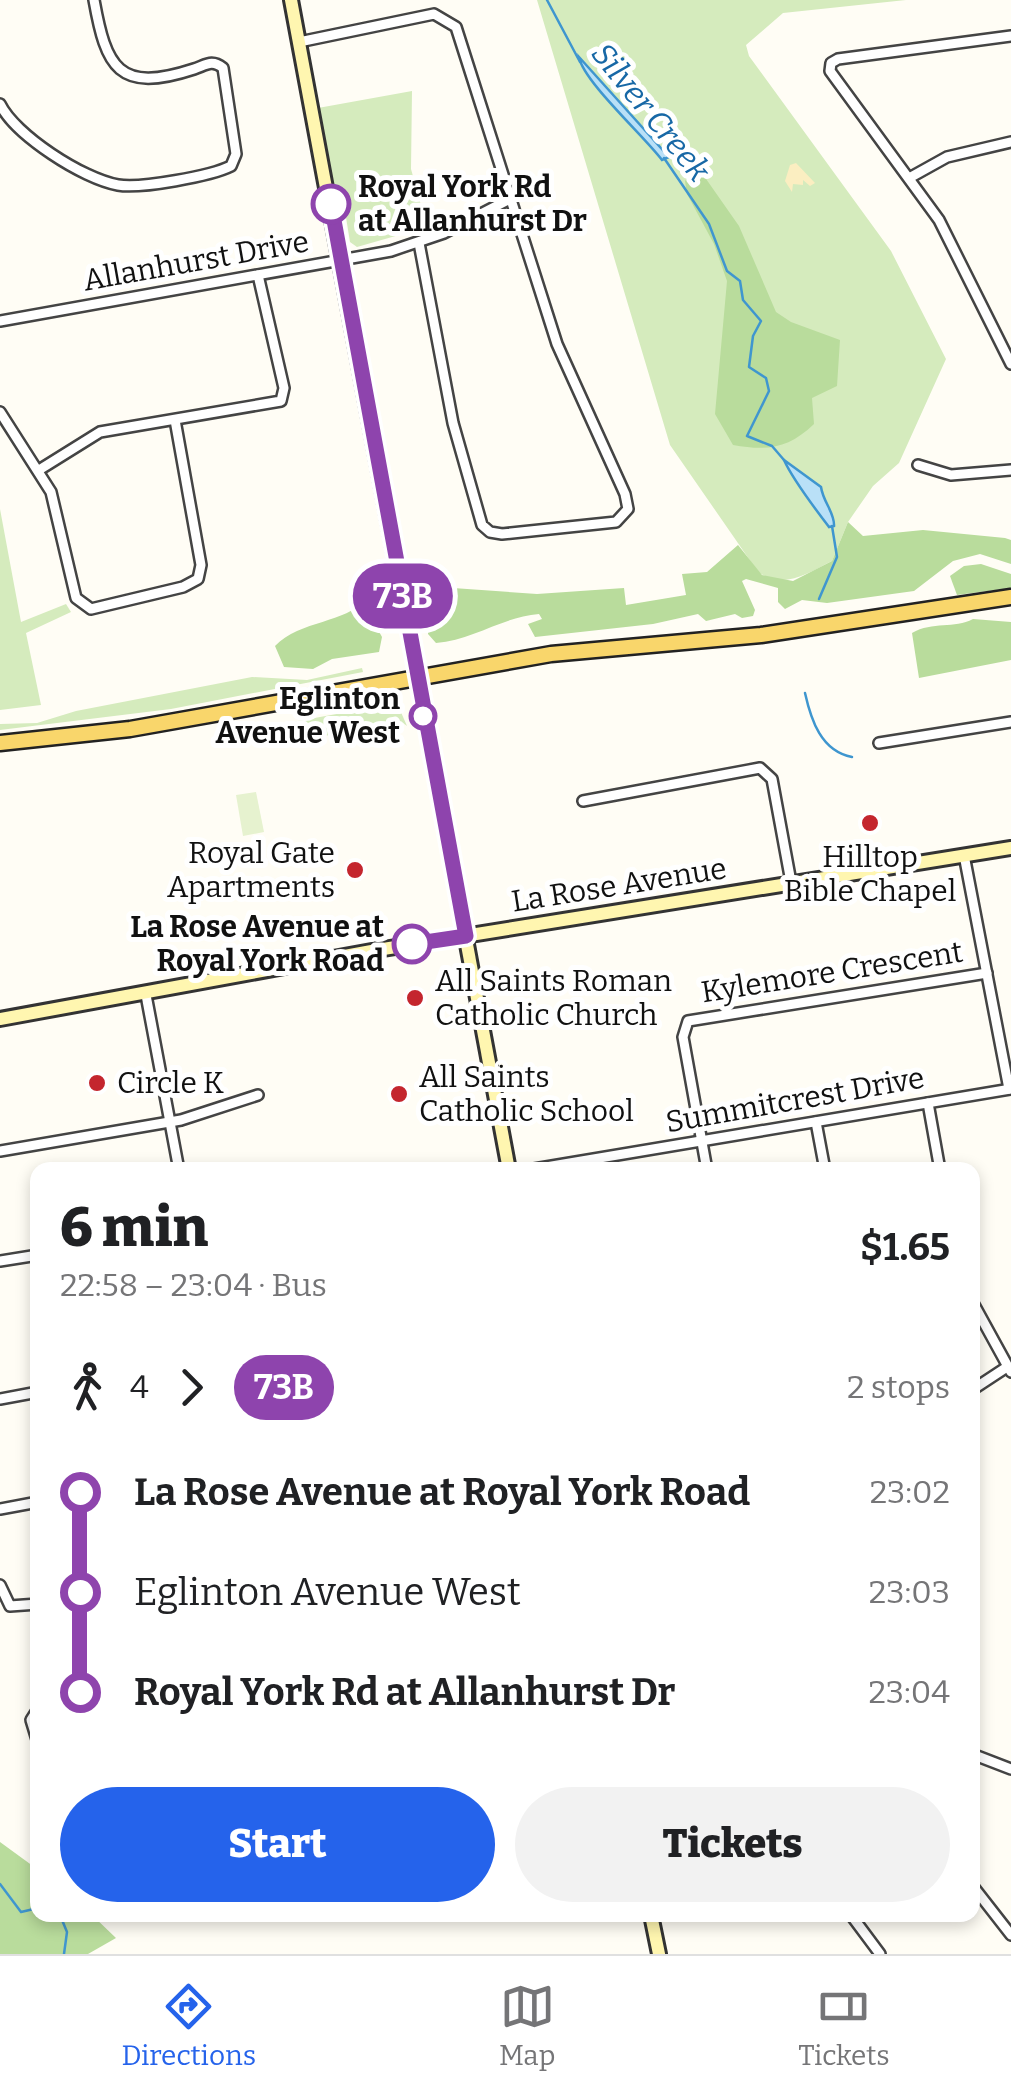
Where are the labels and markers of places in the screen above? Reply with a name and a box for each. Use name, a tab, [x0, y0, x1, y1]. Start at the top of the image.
place label: Royal York Rd at Allanhurst Dr	[358, 169, 587, 239]
marker: Royal York Rd at Allanhurst Dr	[312, 185, 350, 223]
place label: Eglinton Avenue West	[215, 681, 401, 751]
marker: Eglinton Avenue West	[410, 703, 436, 729]
marker: Hilltop Bible Chapel	[859, 812, 881, 834]
place label: Royal Gate Apartments	[167, 835, 335, 905]
place label: Hilltop Bible Chapel	[784, 839, 956, 909]
marker: Royal Gate Apartments	[344, 859, 366, 881]
place label: La Rose Avenue at Royal York Road	[130, 909, 384, 979]
marker: La Rose Avenue at Royal York Road	[393, 925, 431, 963]
place label: All Saints Roman Catholic Church	[435, 963, 672, 1033]
marker: All Saints Roman Catholic Church	[404, 987, 426, 1009]
place label: All Saints Catholic School	[419, 1059, 634, 1129]
place label: Circle K	[117, 1065, 224, 1101]
marker: Circle K	[86, 1072, 108, 1094]
marker: All Saints Catholic School	[388, 1083, 410, 1105]

